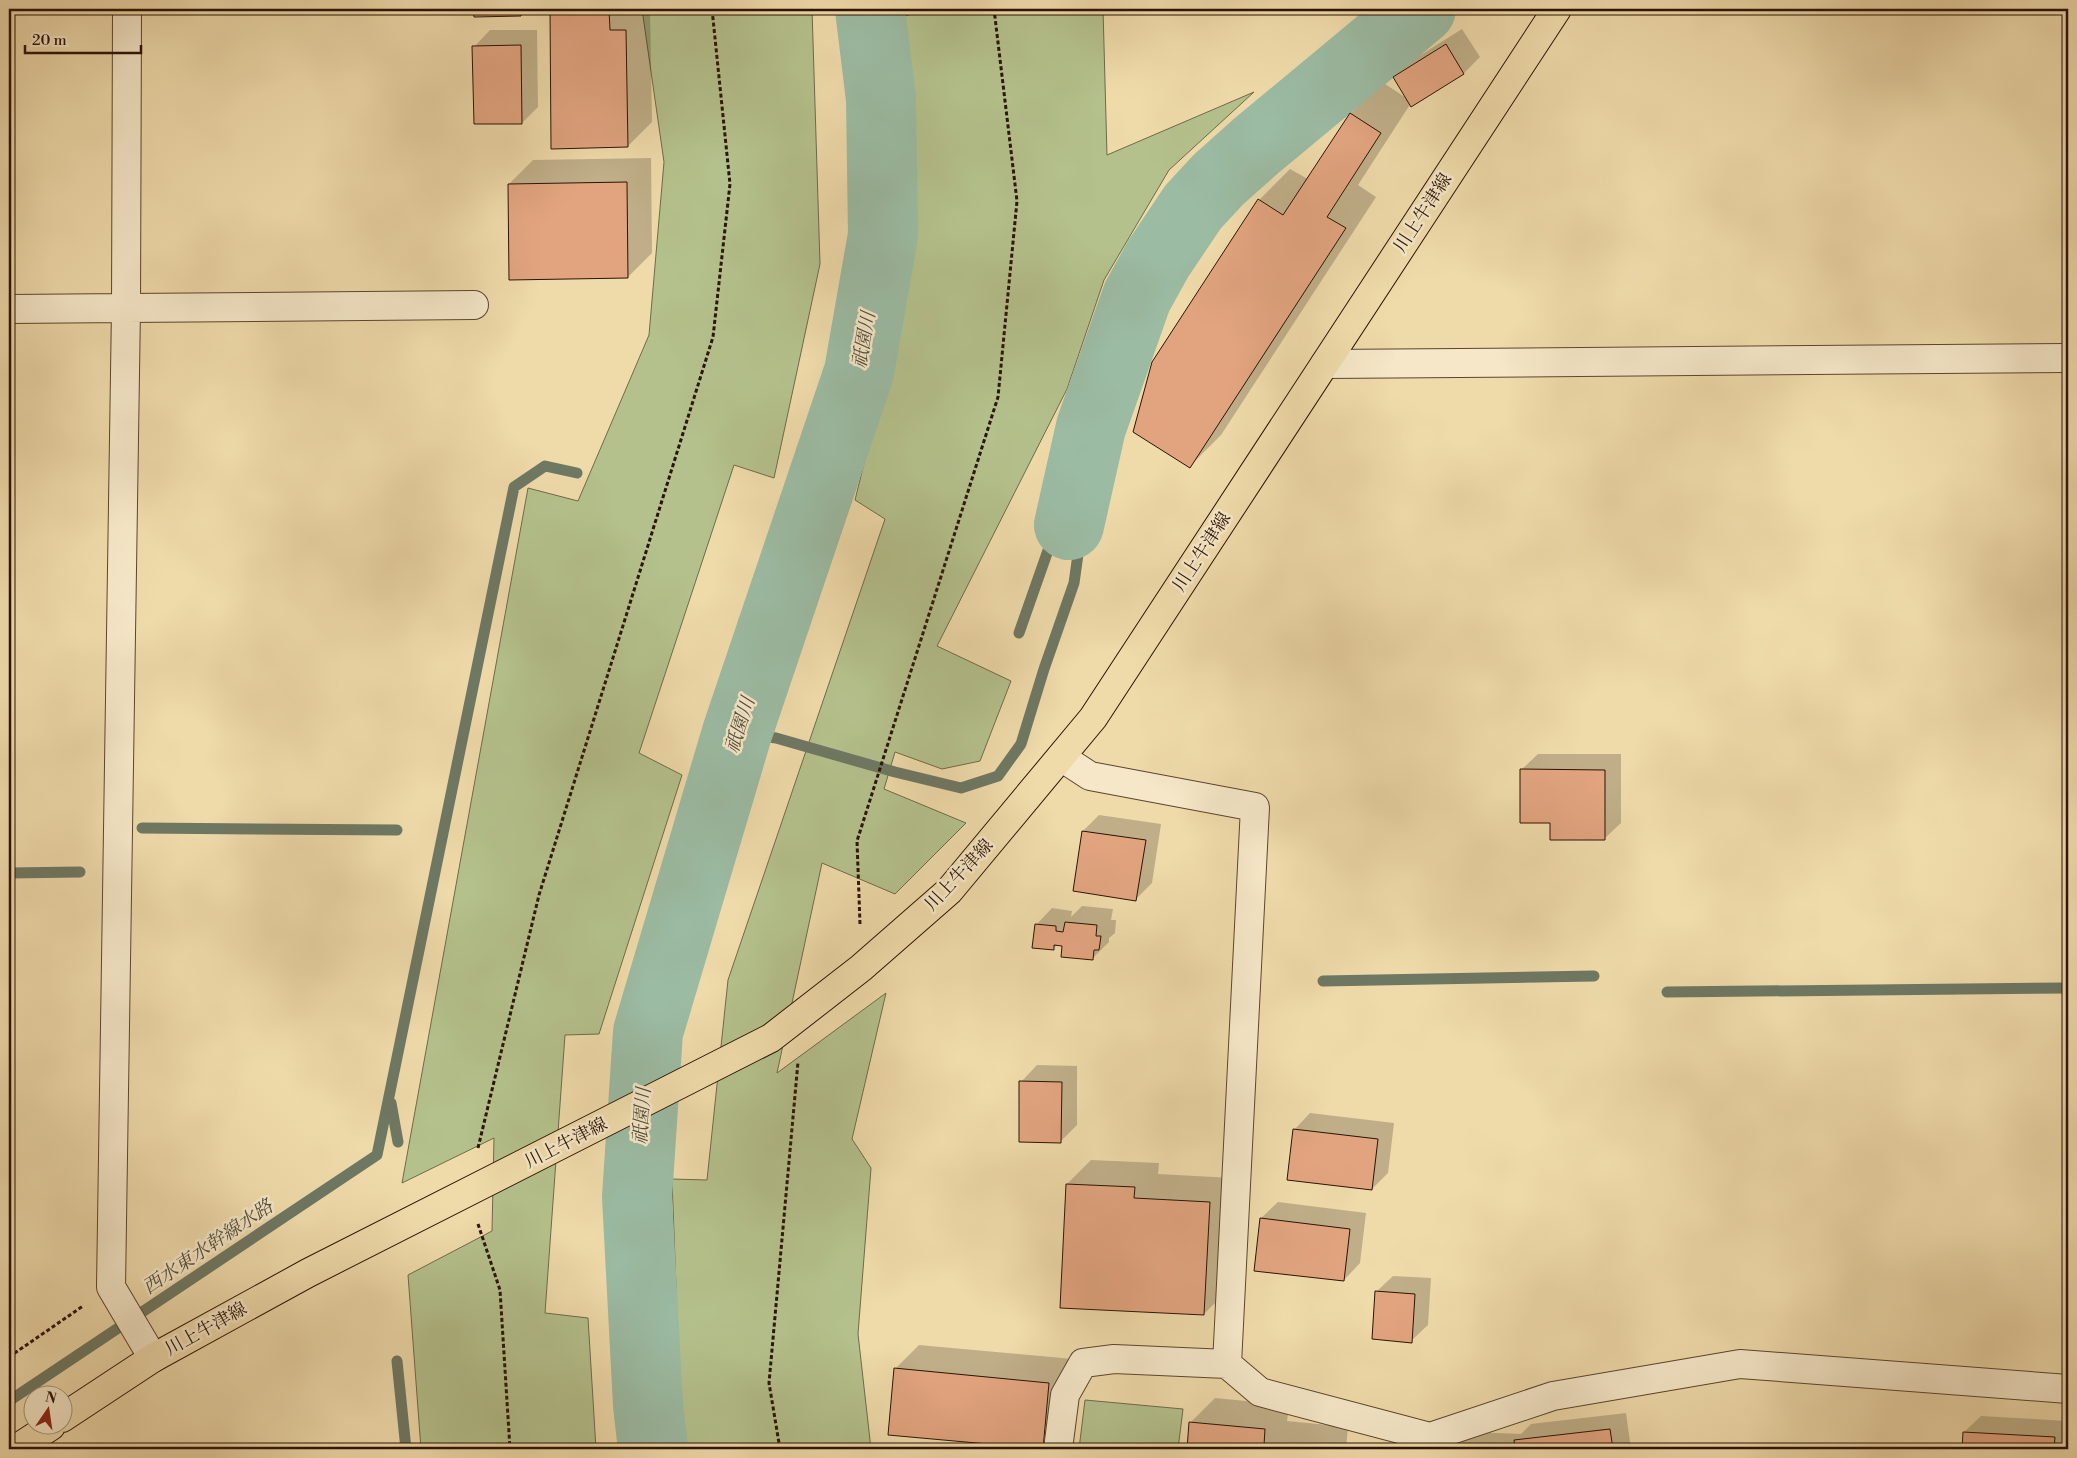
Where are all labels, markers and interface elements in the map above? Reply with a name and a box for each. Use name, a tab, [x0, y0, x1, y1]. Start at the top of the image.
scale bar	[25, 22, 141, 54]
text: 20 m	[32, 31, 67, 50]
street label: 川上牛津線	[1389, 169, 1457, 257]
water label: 祇園川	[847, 308, 881, 370]
street label: 川上牛津線	[1168, 508, 1236, 596]
water label: 祇園川	[720, 692, 761, 756]
street label: 川上牛津線	[920, 834, 998, 916]
water label: 祇園川	[628, 1085, 656, 1145]
street label: 川上牛津線	[521, 1112, 611, 1174]
water label: 西水東水幹線水路	[138, 1193, 279, 1299]
street label: 川上牛津線	[161, 1297, 251, 1361]
north arrow	[22, 1386, 72, 1436]
text: N	[43, 1388, 58, 1408]

